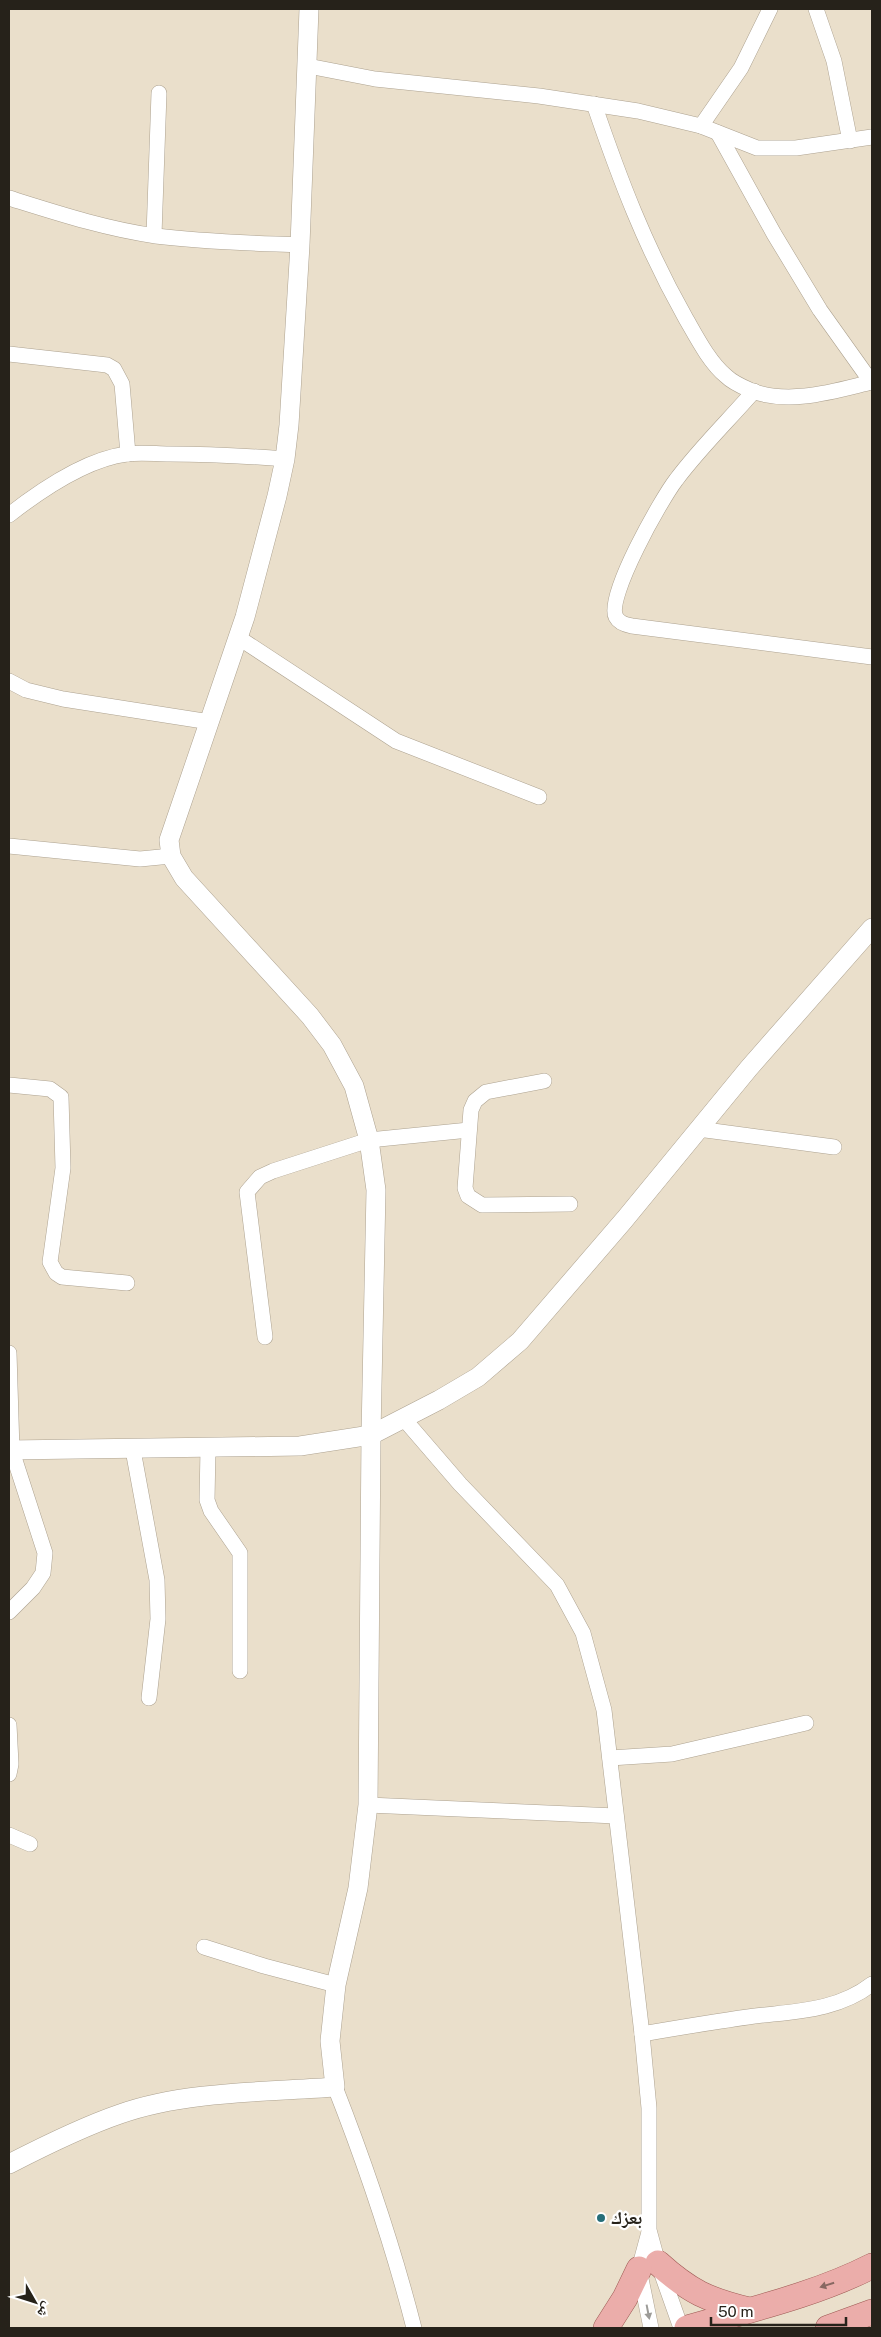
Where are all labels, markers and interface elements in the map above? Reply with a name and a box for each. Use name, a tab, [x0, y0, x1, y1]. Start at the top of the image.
place label: بعزك	[611, 2207, 642, 2229]
marker: بعزك	[595, 2212, 607, 2224]
north arrow	[10, 2277, 60, 2327]
one-way arrow	[820, 2281, 835, 2289]
scale bar	[711, 2294, 846, 2326]
text: ش	[33, 2299, 56, 2321]
text: 50 m	[718, 2303, 753, 2320]
one-way arrow	[644, 2304, 652, 2319]

